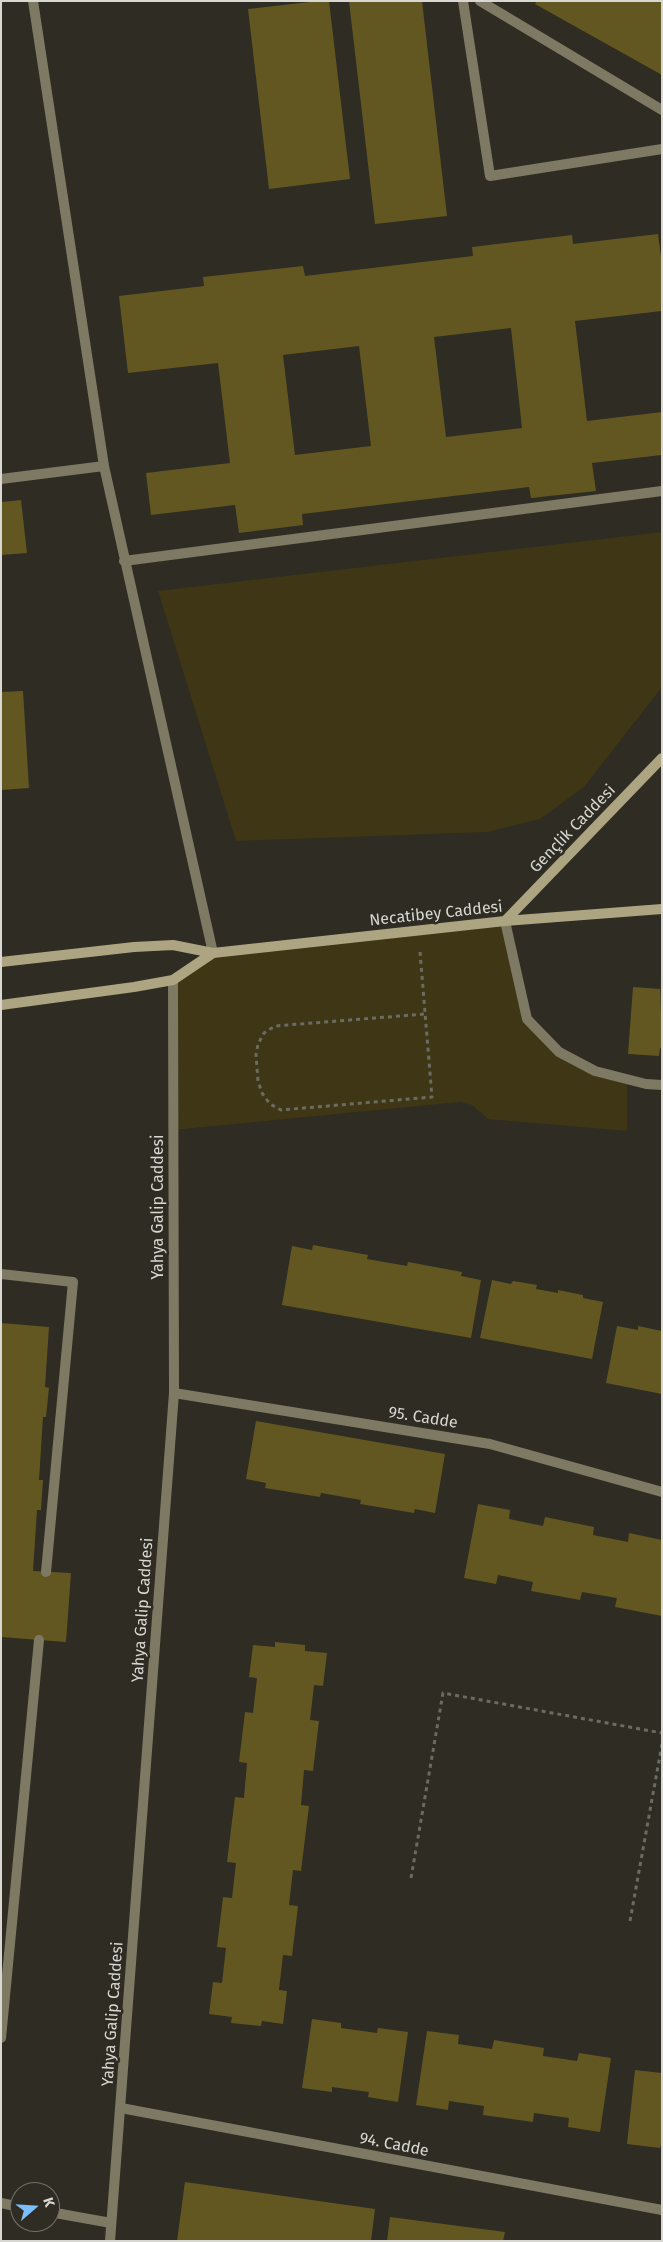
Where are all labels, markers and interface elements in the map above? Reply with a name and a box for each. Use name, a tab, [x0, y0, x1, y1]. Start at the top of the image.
street label: Gençlik Caddesi	[526, 781, 620, 877]
street label: Necatibey Caddesi	[368, 897, 504, 931]
street label: Yahya Galip Caddesi	[149, 1135, 169, 1279]
street label: 95. Cadde	[387, 1403, 459, 1433]
street label: Yahya Galip Caddesi	[128, 1537, 158, 1683]
street label: Yahya Galip Caddesi	[98, 1941, 128, 2087]
street label: 94. Cadde	[358, 2129, 430, 2161]
north arrow	[10, 2182, 60, 2232]
text: K	[39, 2195, 58, 2209]

